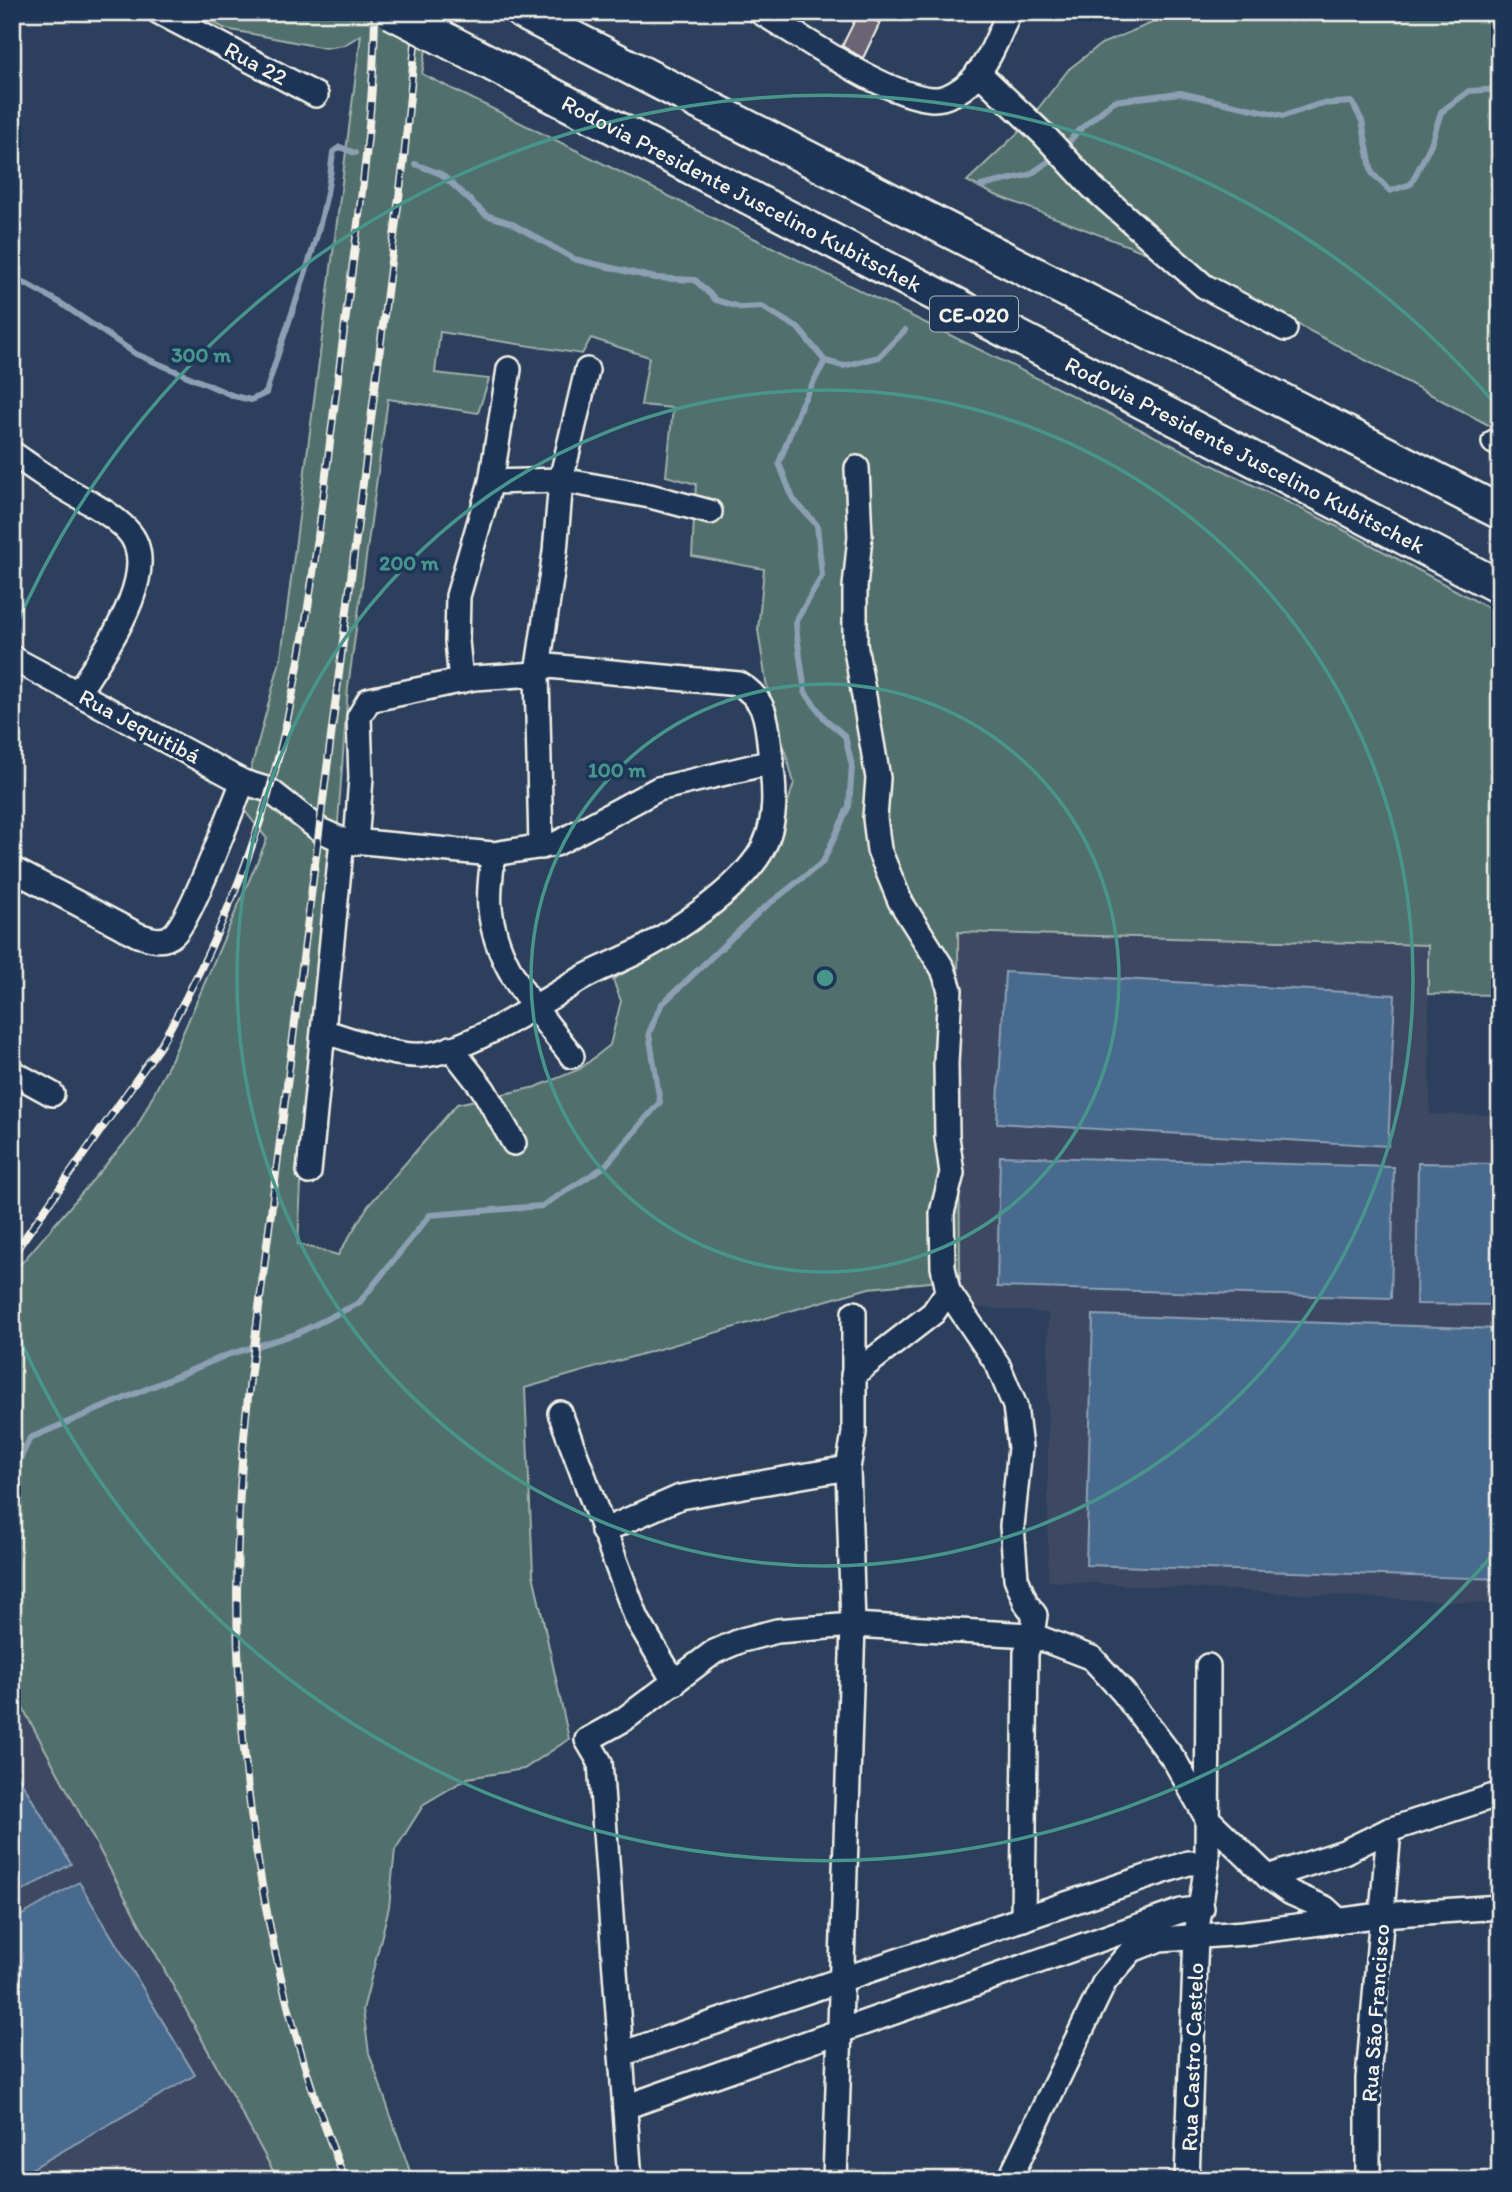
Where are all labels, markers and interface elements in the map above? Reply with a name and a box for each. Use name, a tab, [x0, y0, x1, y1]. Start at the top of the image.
street label: Rua 22	[220, 35, 292, 91]
street label: Rodovia Presidente Juscelino Kubitschek	[557, 89, 927, 299]
road number: CE-020	[930, 296, 1018, 332]
text: 300 m	[171, 342, 231, 367]
street label: Rodovia Presidente Juscelino Kubitschek	[1060, 350, 1430, 560]
text: 200 m	[379, 550, 439, 575]
street label: Rua Jequitibá	[74, 682, 206, 770]
text: 100 m	[588, 757, 646, 782]
centre of rings	[813, 966, 837, 990]
street label: Rua São Francisco	[1355, 1923, 1395, 2103]
street label: Rua Castro Castelo	[1175, 1962, 1209, 2152]

